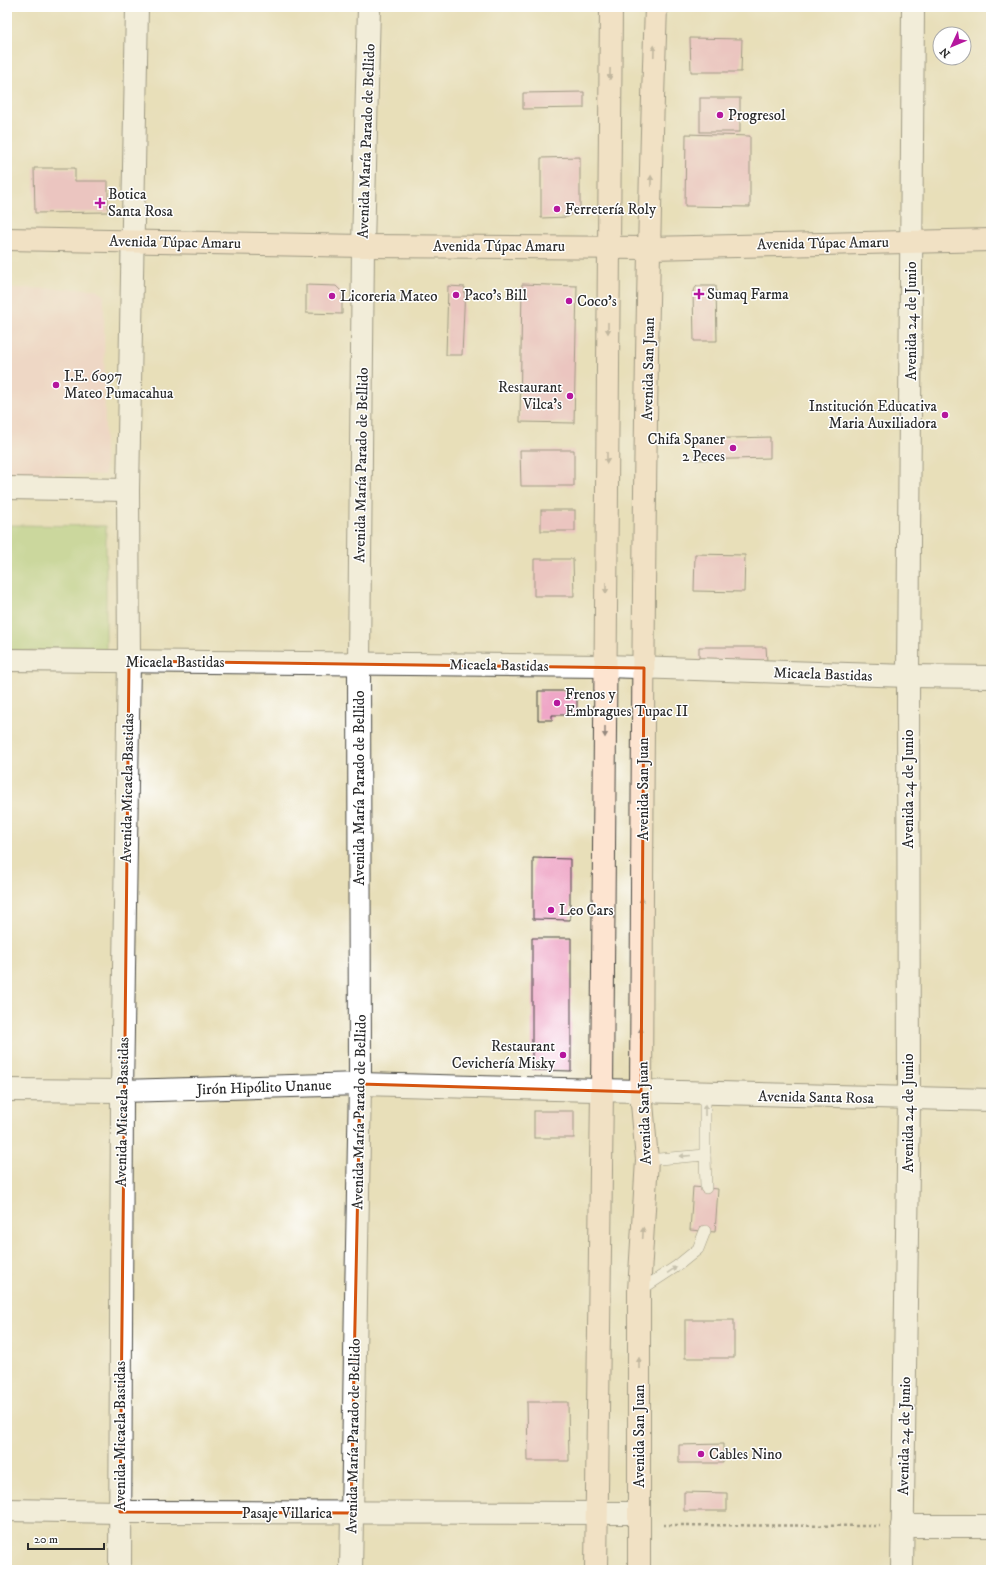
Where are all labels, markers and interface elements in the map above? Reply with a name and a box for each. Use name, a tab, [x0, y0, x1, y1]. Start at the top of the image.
north arrow	[932, 26, 972, 66]
street label: Avenida María Parado de Bellido	[354, 43, 379, 239]
text: N	[937, 44, 954, 60]
one-way arrow	[651, 45, 658, 57]
one-way arrow	[607, 68, 613, 81]
place label: Progresol	[728, 106, 786, 125]
marker: Progresol	[715, 110, 725, 120]
one-way arrow	[648, 174, 654, 187]
place label: Botica Santa Rosa	[108, 185, 174, 221]
marker: Botica Santa Rosa	[95, 198, 105, 208]
place label: Ferretería Roly	[565, 200, 657, 219]
marker: Ferretería Roly	[552, 204, 562, 214]
street label: Avenida Túpac Amaru	[109, 232, 241, 253]
street label: Avenida Túpac Amaru	[757, 233, 889, 254]
street label: Avenida Túpac Amaru	[433, 237, 565, 256]
street label: Avenida 24 de Junio	[902, 262, 921, 380]
place label: Sumaq Farma	[707, 285, 789, 304]
place label: Paco's Bill	[464, 286, 527, 305]
place label: Licoreria Mateo	[340, 287, 438, 306]
marker: Sumaq Farma	[694, 289, 704, 299]
marker: Paco's Bill	[451, 290, 461, 300]
marker: Licoreria Mateo	[327, 291, 337, 301]
place label: Coco's	[577, 292, 617, 311]
marker: Coco's	[564, 296, 574, 306]
street label: Avenida San Juan	[638, 317, 659, 421]
one-way arrow	[605, 322, 611, 335]
place label: I.E. 6097 Mateo Pumacahua	[64, 367, 174, 403]
street label: Avenida María Parado de Bellido	[350, 367, 373, 563]
place label: Restaurant Vilca's	[498, 378, 562, 414]
marker: I.E. 6097 Mateo Pumacahua	[51, 380, 61, 390]
marker: Restaurant Vilca's	[565, 391, 575, 401]
place label: Institución Educativa Maria Auxiliadora	[809, 397, 938, 433]
marker: Institución Educativa Maria Auxiliadora	[940, 410, 950, 420]
place label: Chifa Spaner 2 Peces	[648, 430, 725, 466]
marker: Chifa Spaner 2 Peces	[728, 443, 738, 453]
one-way arrow	[604, 452, 610, 465]
one-way arrow	[603, 582, 609, 595]
street label: Micaela Bastidas	[125, 653, 225, 672]
street label: Micaela Bastidas	[449, 655, 549, 676]
street label: Micaela Bastidas	[773, 663, 873, 686]
place label: Frenos y Embragues Tupac II	[565, 685, 688, 721]
street label: Avenida María Parado de Bellido	[350, 690, 369, 886]
marker: Frenos y Embragues Tupac II	[552, 698, 562, 708]
street label: Avenida Micaela Bastidas	[117, 713, 138, 863]
one-way arrow	[602, 726, 608, 739]
street label: Avenida 24 de Junio	[899, 730, 918, 848]
street label: Avenida San Juan	[634, 737, 653, 841]
one-way arrow	[639, 896, 645, 909]
place label: Leo Cars	[559, 901, 613, 920]
marker: Leo Cars	[546, 905, 556, 915]
street label: Avenida María Parado de Bellido	[348, 1014, 371, 1210]
one-way arrow	[638, 1026, 644, 1039]
street label: Avenida Micaela Bastidas	[112, 1037, 133, 1187]
place label: Restaurant Cevichería Misky	[452, 1037, 556, 1073]
marker: Restaurant Cevichería Misky	[558, 1050, 568, 1060]
street label: Avenida 24 de Junio	[899, 1054, 918, 1172]
street label: Avenida San Juan	[633, 1061, 656, 1165]
street label: Jirón Hipólito Unanue	[194, 1076, 332, 1099]
street label: Avenida Santa Rosa	[758, 1087, 875, 1108]
one-way arrow	[702, 1103, 708, 1116]
one-way arrow	[679, 1153, 691, 1160]
one-way arrow	[639, 1227, 646, 1239]
one-way arrow	[667, 1266, 677, 1274]
street label: Avenida María Parado de Bellido	[342, 1338, 365, 1534]
one-way arrow	[636, 1356, 642, 1369]
street label: Avenida Micaela Bastidas	[111, 1361, 130, 1511]
street label: Avenida 24 de Junio	[894, 1376, 915, 1496]
street label: Avenida San Juan	[630, 1384, 649, 1488]
place label: Cables Nino	[709, 1445, 782, 1464]
marker: Cables Nino	[696, 1449, 706, 1459]
street label: Pasaje Villarica	[242, 1504, 333, 1523]
scale bar	[28, 1525, 104, 1551]
text: 20 m	[34, 1532, 58, 1547]

